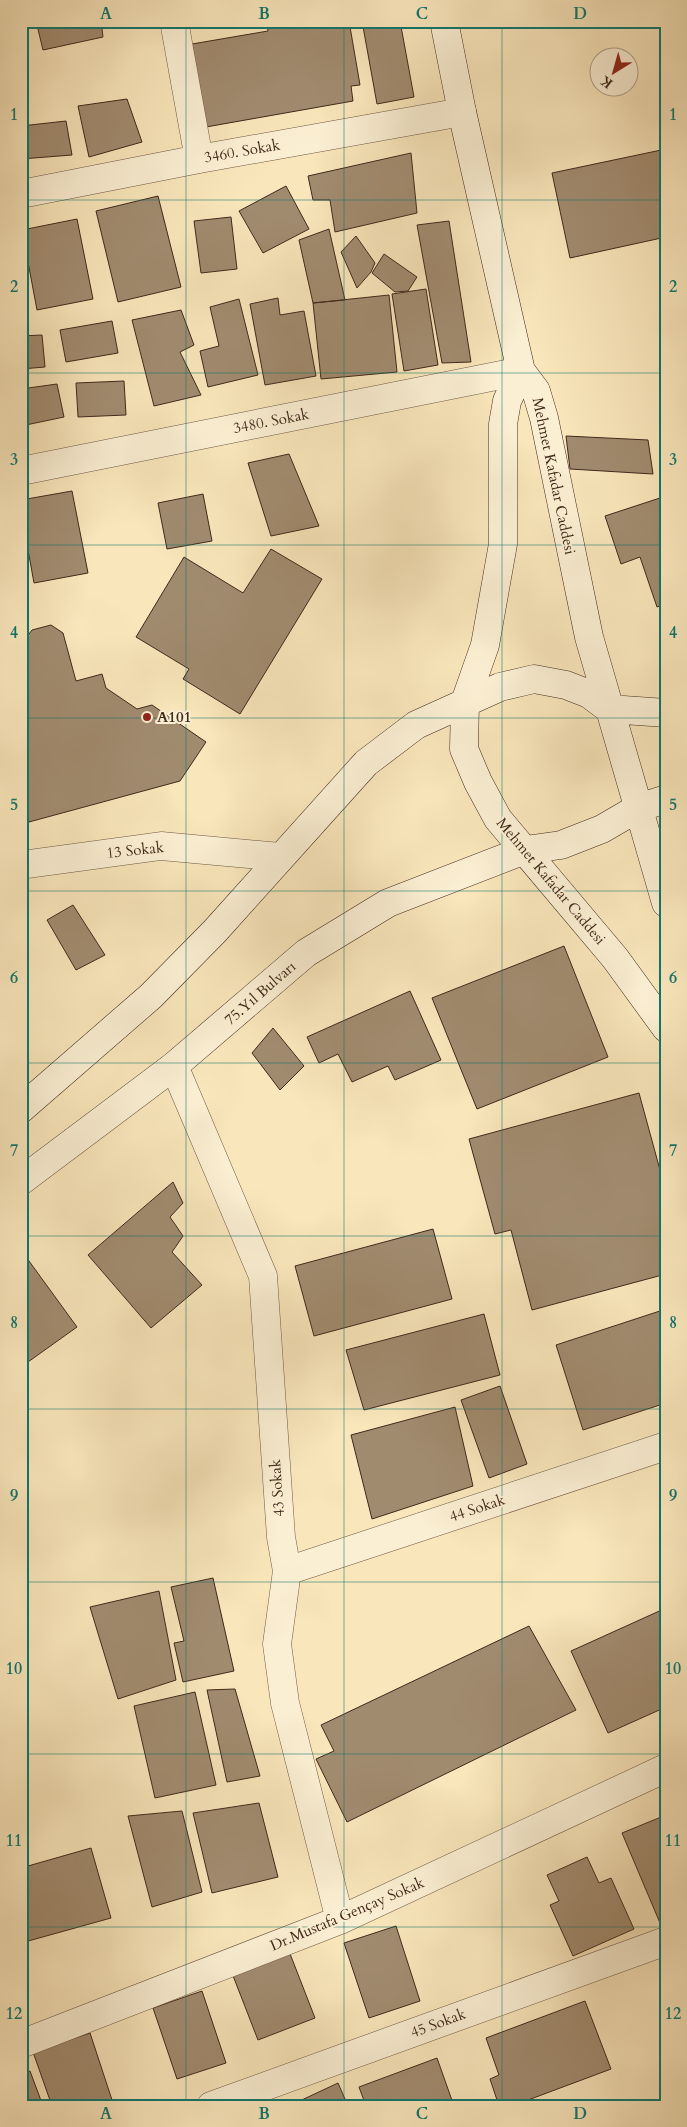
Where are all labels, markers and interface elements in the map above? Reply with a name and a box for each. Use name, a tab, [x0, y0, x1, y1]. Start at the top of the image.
text: A	[100, 3, 112, 25]
text: B	[258, 3, 270, 25]
text: C	[416, 3, 428, 25]
text: D	[573, 3, 587, 25]
north arrow	[590, 48, 640, 98]
text: K	[596, 71, 617, 93]
text: 1	[10, 104, 18, 126]
text: 1	[669, 104, 677, 126]
street label: 3460. Sokak	[202, 134, 282, 168]
text: 2	[10, 276, 18, 298]
text: 2	[669, 276, 677, 298]
street label: Mehmet Kafadar Caddesi	[528, 396, 580, 556]
street label: 3480. Sokak	[231, 404, 311, 438]
text: 3	[10, 449, 18, 471]
text: 3	[669, 449, 677, 471]
text: 4	[10, 622, 18, 644]
text: 4	[669, 622, 677, 644]
place label: A101	[157, 707, 191, 727]
marker: A101	[141, 711, 153, 723]
text: 5	[10, 794, 18, 816]
text: 5	[669, 794, 677, 816]
street label: Mehmet Kafadar Caddesi	[492, 813, 610, 949]
street label: 13 Sokak	[105, 837, 165, 863]
street label: 75.Yıl Bulvarı	[220, 956, 300, 1030]
text: 6	[10, 967, 18, 989]
text: 6	[669, 967, 677, 989]
text: 7	[10, 1140, 18, 1162]
text: 7	[669, 1140, 677, 1162]
text: 8	[10, 1312, 18, 1334]
text: 8	[669, 1312, 677, 1334]
street label: 43 Sokak	[265, 1459, 289, 1517]
text: 9	[10, 1485, 18, 1507]
text: 9	[669, 1485, 677, 1507]
street label: 44 Sokak	[447, 1490, 507, 1526]
text: 10	[6, 1658, 22, 1680]
text: 10	[665, 1658, 681, 1680]
text: 11	[6, 1830, 22, 1852]
text: 11	[665, 1830, 681, 1852]
street label: Dr.Mustafa Gençay Sokak	[267, 1872, 427, 1956]
text: 12	[6, 2003, 22, 2025]
text: 12	[665, 2003, 681, 2025]
street label: 45 Sokak	[408, 2004, 468, 2042]
text: A	[100, 2103, 112, 2125]
text: B	[258, 2103, 270, 2125]
text: C	[416, 2103, 428, 2125]
text: D	[573, 2103, 587, 2125]

